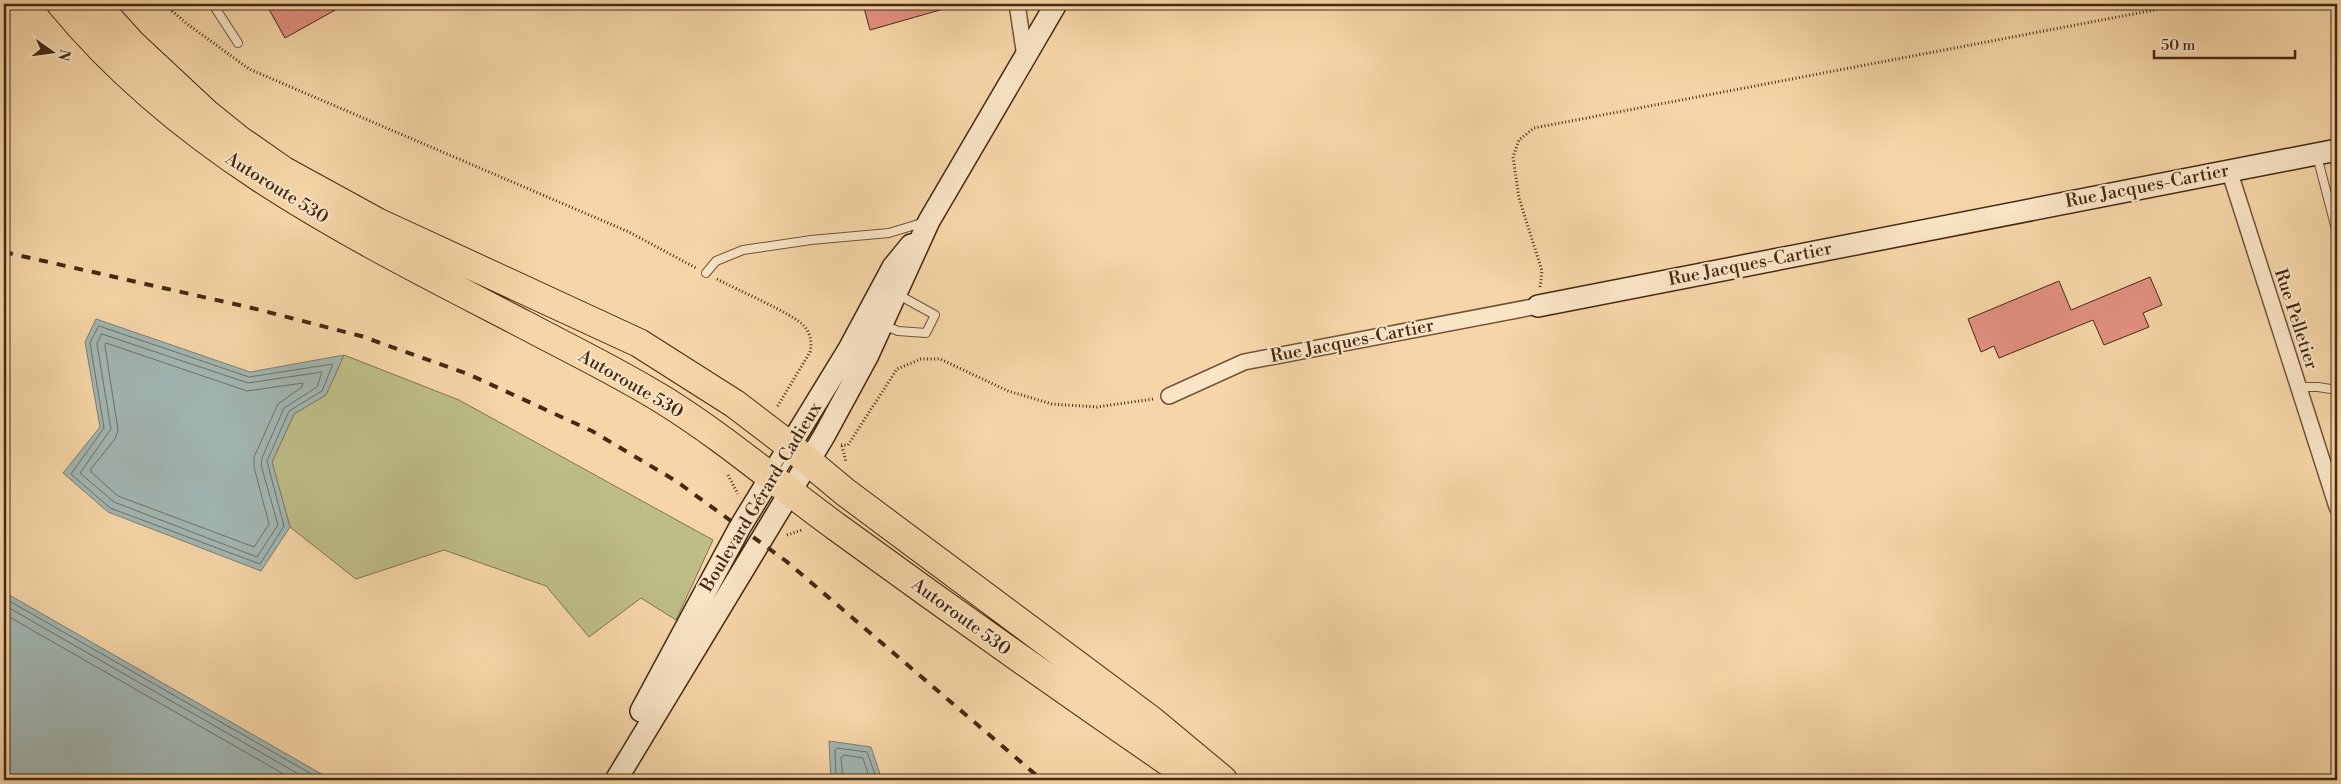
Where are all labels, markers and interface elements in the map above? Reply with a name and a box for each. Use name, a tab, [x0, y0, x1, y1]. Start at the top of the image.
north arrow	[28, 28, 78, 78]
scale bar	[2154, 28, 2295, 60]
text: 50 m	[2161, 36, 2195, 55]
text: N	[54, 47, 74, 62]
street label: Autoroute 530	[220, 147, 333, 229]
street label: Rue Jacques-Cartier	[2063, 159, 2231, 213]
street label: Rue Jacques-Cartier	[1666, 237, 1834, 291]
street label: Rue Pelletier	[2269, 266, 2323, 373]
street label: Rue Jacques-Cartier	[1268, 314, 1436, 368]
street label: Autoroute 530	[574, 344, 688, 423]
street label: Boulevard Gérard-Cadieux	[695, 397, 827, 597]
street label: Autoroute 530	[906, 573, 1015, 661]

